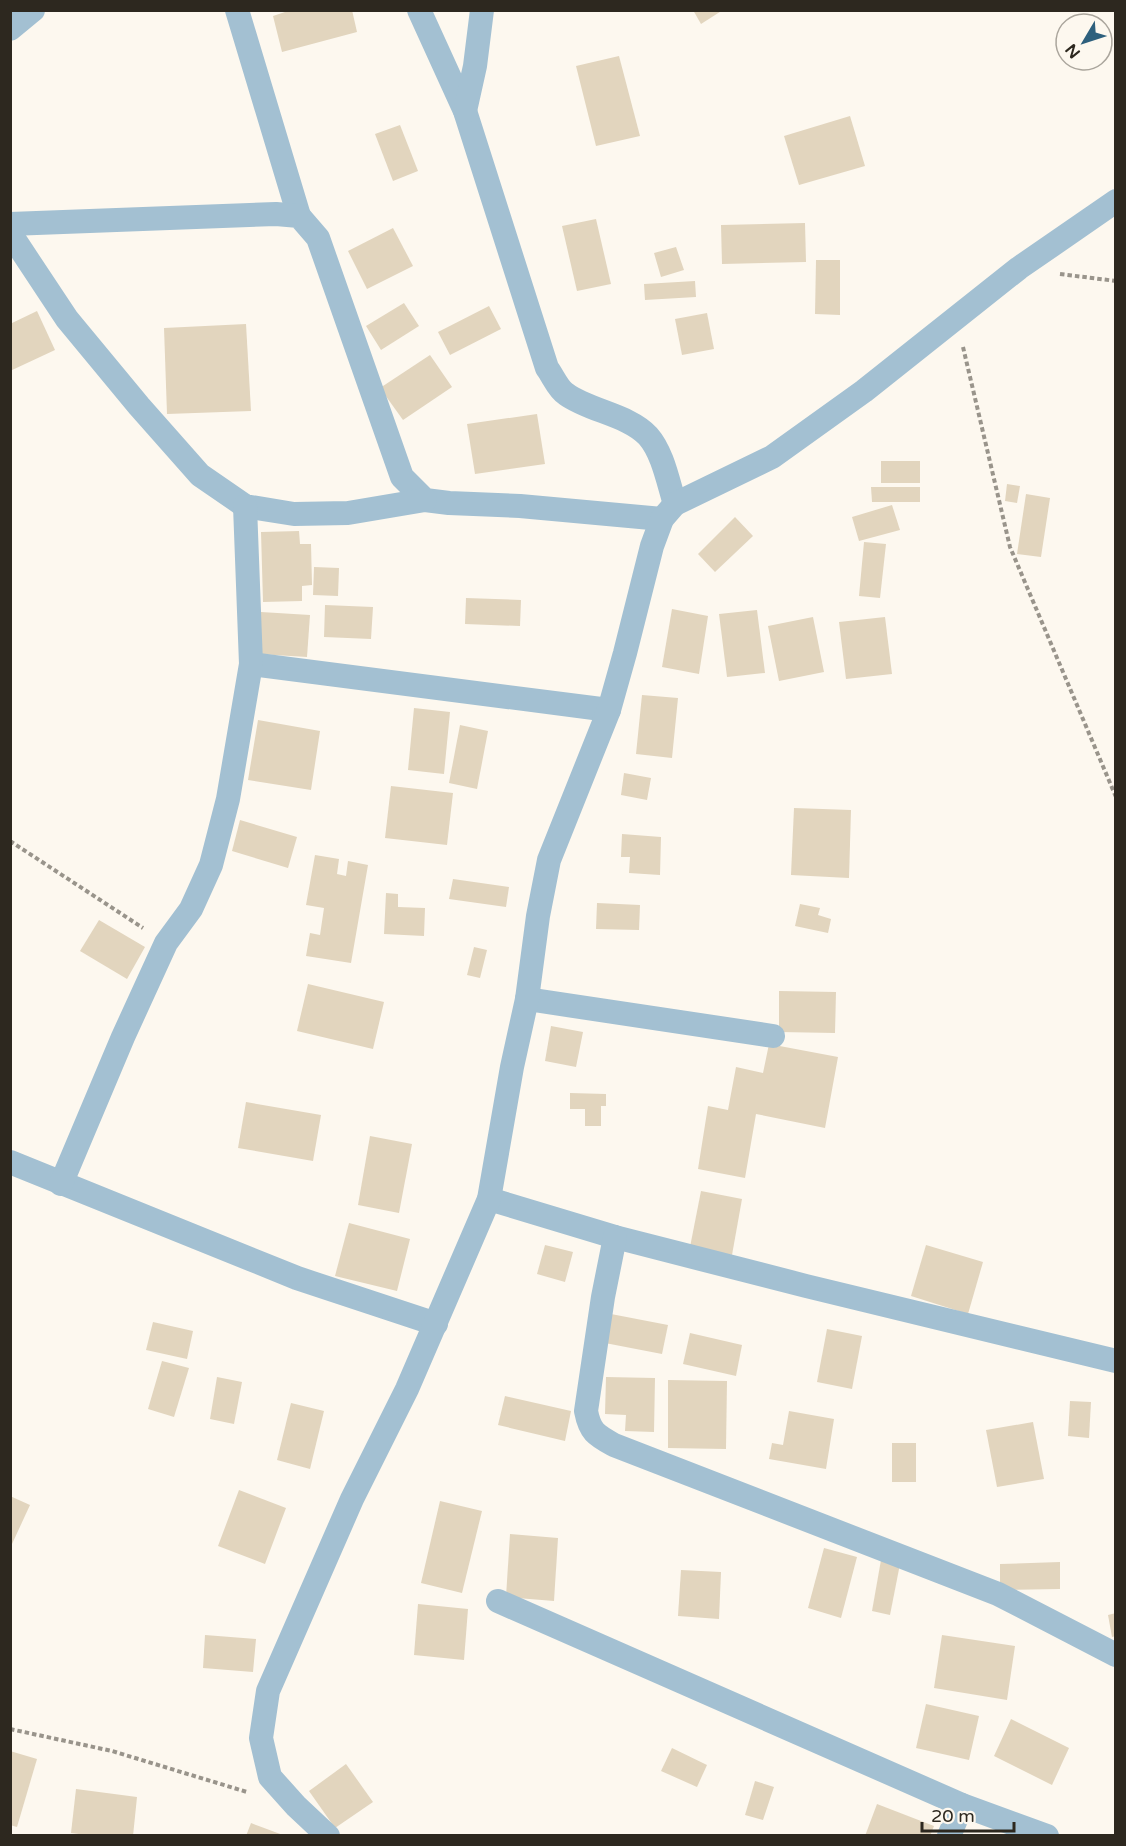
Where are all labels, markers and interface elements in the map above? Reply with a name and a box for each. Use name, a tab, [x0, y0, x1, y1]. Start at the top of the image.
north arrow	[1054, 12, 1114, 72]
text: N	[1061, 40, 1085, 62]
scale bar	[922, 1795, 1014, 1833]
text: 20 m	[931, 1805, 975, 1827]

